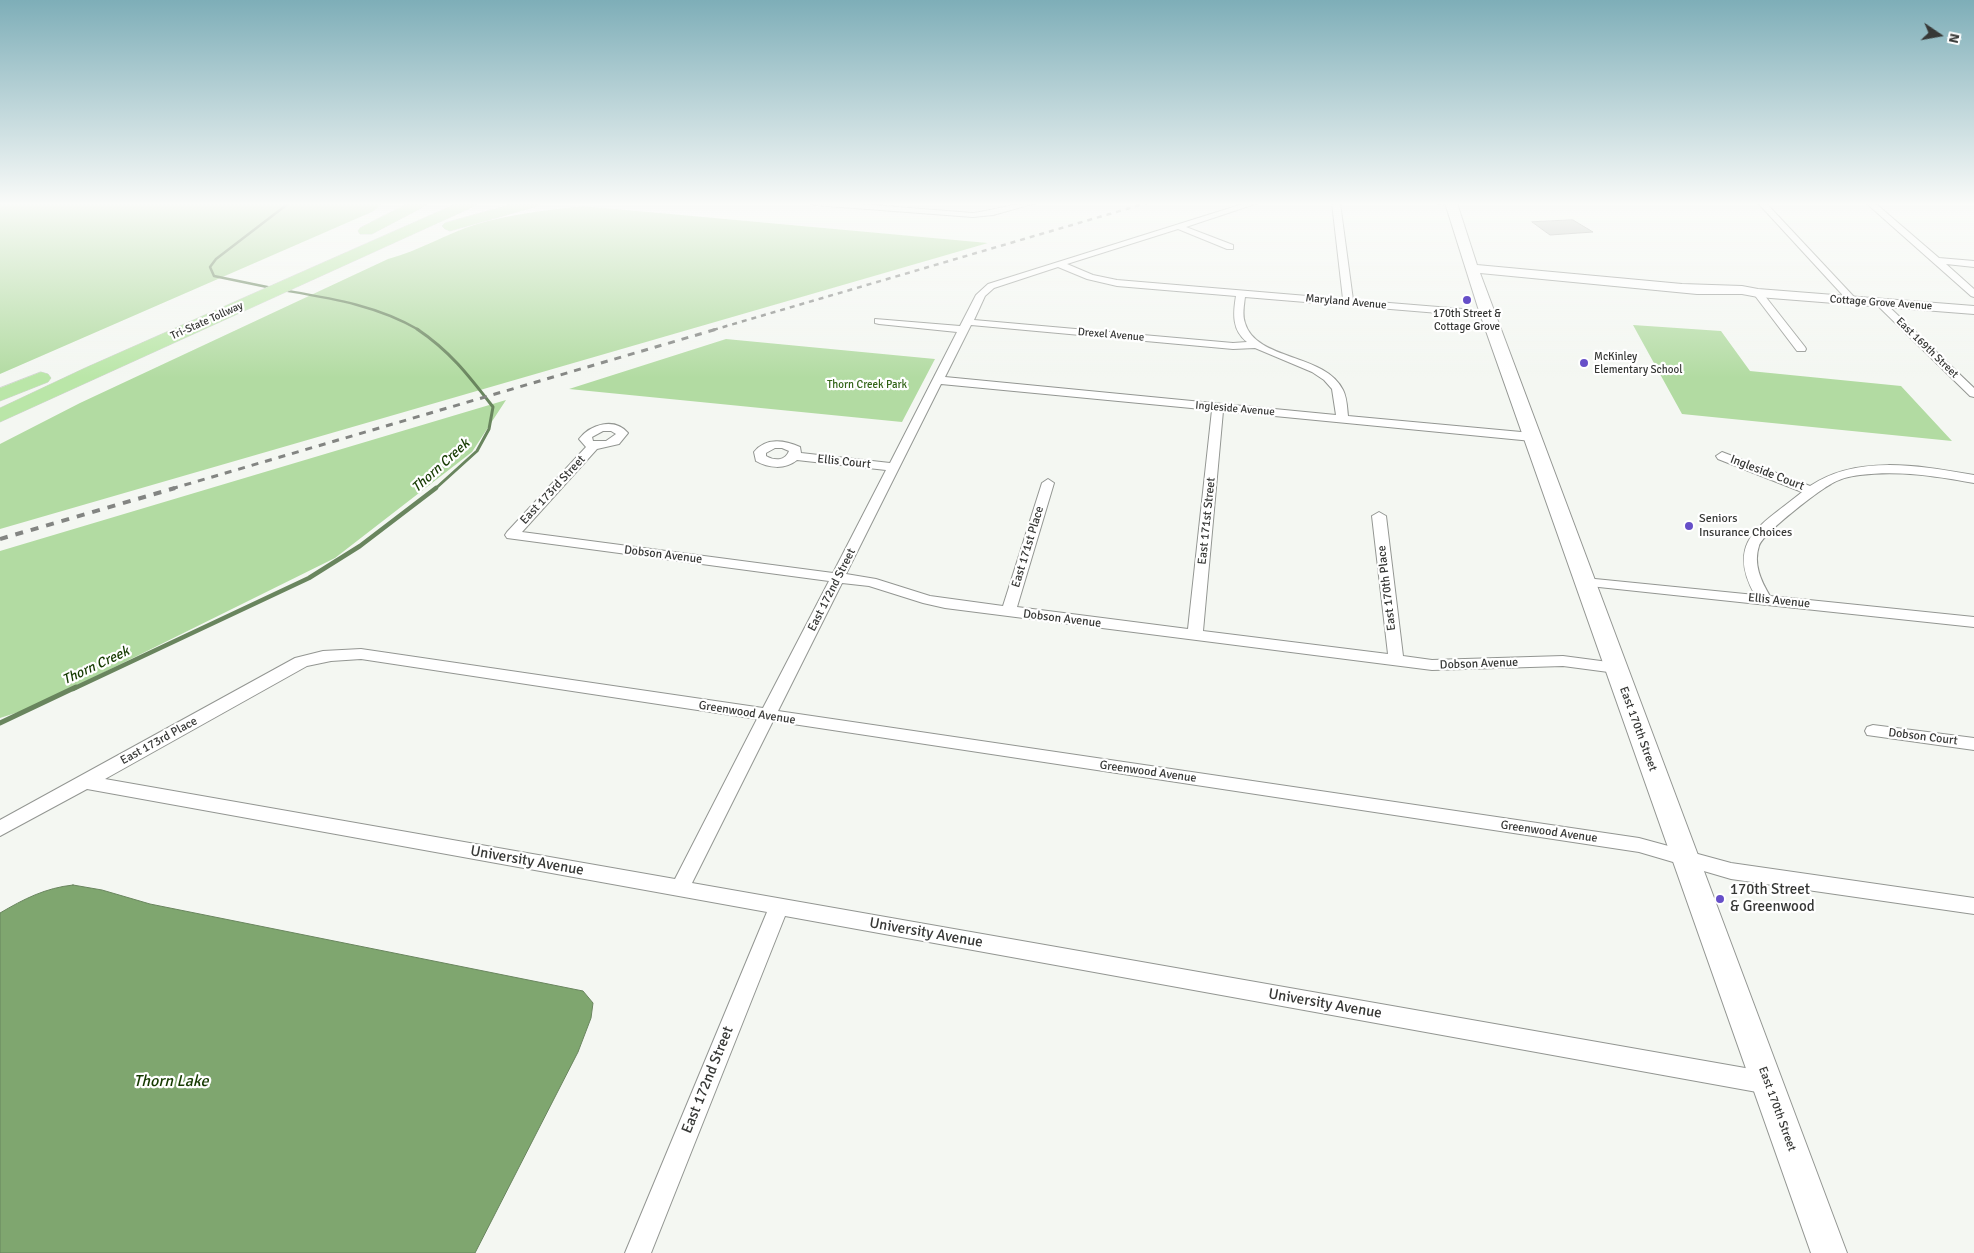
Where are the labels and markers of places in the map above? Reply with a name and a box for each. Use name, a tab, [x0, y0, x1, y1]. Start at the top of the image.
marker: 170th Street & Cottage Grove	[1461, 294, 1473, 306]
place label: 170th Street & Cottage Grove	[1433, 307, 1501, 333]
place label: McKinley Elementary School	[1594, 350, 1682, 376]
marker: McKinley Elementary School	[1578, 357, 1590, 369]
place label: Seniors Insurance Choices	[1699, 512, 1792, 540]
marker: Seniors Insurance Choices	[1683, 520, 1695, 532]
place label: 170th Street & Greenwood	[1730, 881, 1815, 916]
marker: 170th Street & Greenwood	[1714, 893, 1726, 905]

